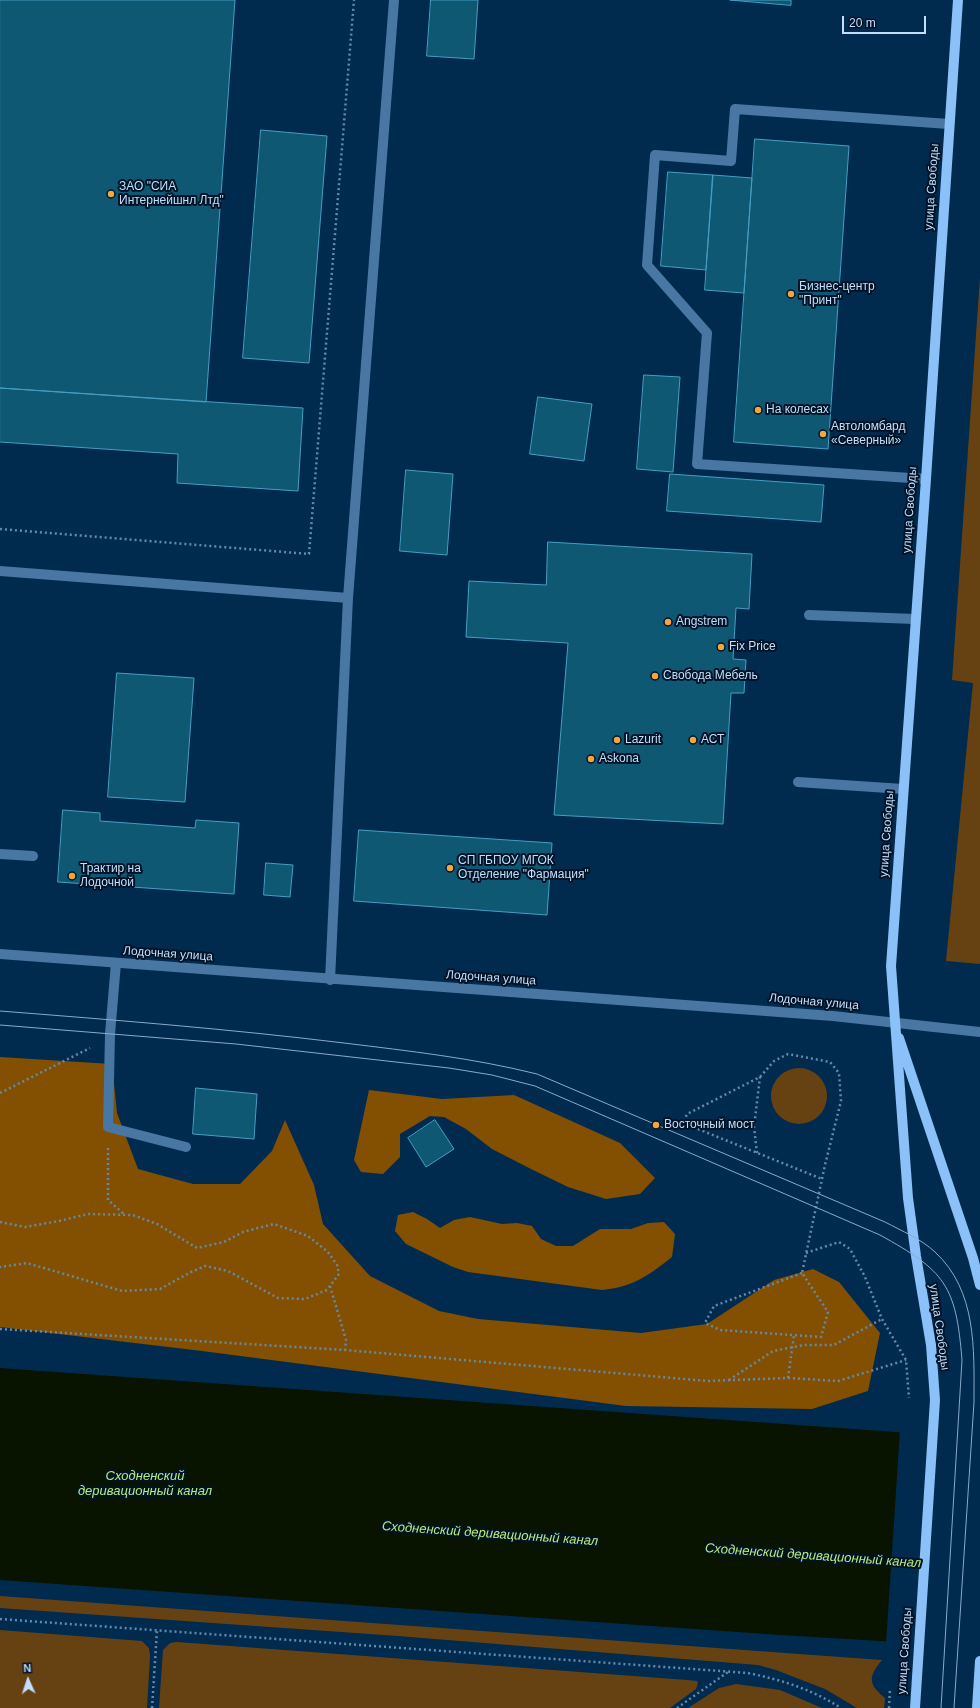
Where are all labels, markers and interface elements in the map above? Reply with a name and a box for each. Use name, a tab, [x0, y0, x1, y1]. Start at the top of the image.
scale bar	[844, 8, 928, 34]
text: 20 m	[849, 16, 876, 30]
street label: улица Свободы	[922, 143, 942, 231]
place label: ЗАО "СИА Интернейшнл Лтд"	[119, 180, 224, 208]
marker: ЗАО "СИА Интернейшнл Лтд"	[106, 189, 116, 199]
place label: Бизнес-центр "Принт"	[799, 280, 875, 308]
marker: Бизнес-центр "Принт"	[786, 289, 796, 299]
place label: На колесах	[766, 403, 829, 417]
marker: На колесах	[753, 405, 763, 415]
place label: Автоломбард «Северный»	[831, 420, 905, 448]
marker: Автоломбард «Северный»	[818, 429, 828, 439]
street label: улица Свободы	[900, 466, 920, 554]
place label: Angstrem	[676, 615, 727, 629]
marker: Angstrem	[663, 617, 673, 627]
place label: Fix Price	[729, 640, 776, 654]
marker: Fix Price	[716, 642, 726, 652]
place label: Свобода Мебель	[663, 669, 758, 683]
marker: Свобода Мебель	[650, 671, 660, 681]
place label: Lazurit	[625, 733, 661, 747]
place label: АСТ	[701, 733, 724, 747]
marker: Lazurit	[612, 735, 622, 745]
marker: АСТ	[688, 735, 698, 745]
place label: Askona	[599, 752, 639, 766]
marker: Askona	[586, 754, 596, 764]
street label: улица Свободы	[877, 790, 897, 878]
place label: СП ГБПОУ МГОК Отделение "Фармация"	[458, 854, 589, 882]
place label: Трактир на Лодочной	[80, 862, 141, 890]
marker: СП ГБПОУ МГОК Отделение "Фармация"	[445, 863, 455, 873]
marker: Трактир на Лодочной	[67, 871, 77, 881]
street label: Лодочная улица	[123, 944, 213, 964]
street label: Лодочная улица	[446, 968, 536, 988]
street label: Лодочная улица	[769, 991, 859, 1013]
place label: Восточный мост	[664, 1118, 754, 1132]
marker: Восточный мост	[651, 1120, 661, 1130]
street label: улица Свободы	[926, 1283, 952, 1371]
water label: Сходненский деривационный канал	[78, 1468, 212, 1499]
water label: Сходненский деривационный канал	[381, 1519, 599, 1549]
water label: Сходненский деривационный канал	[704, 1541, 922, 1571]
street label: улица Свободы	[895, 1607, 915, 1695]
north arrow	[8, 1660, 48, 1700]
text: N	[23, 1662, 32, 1674]

